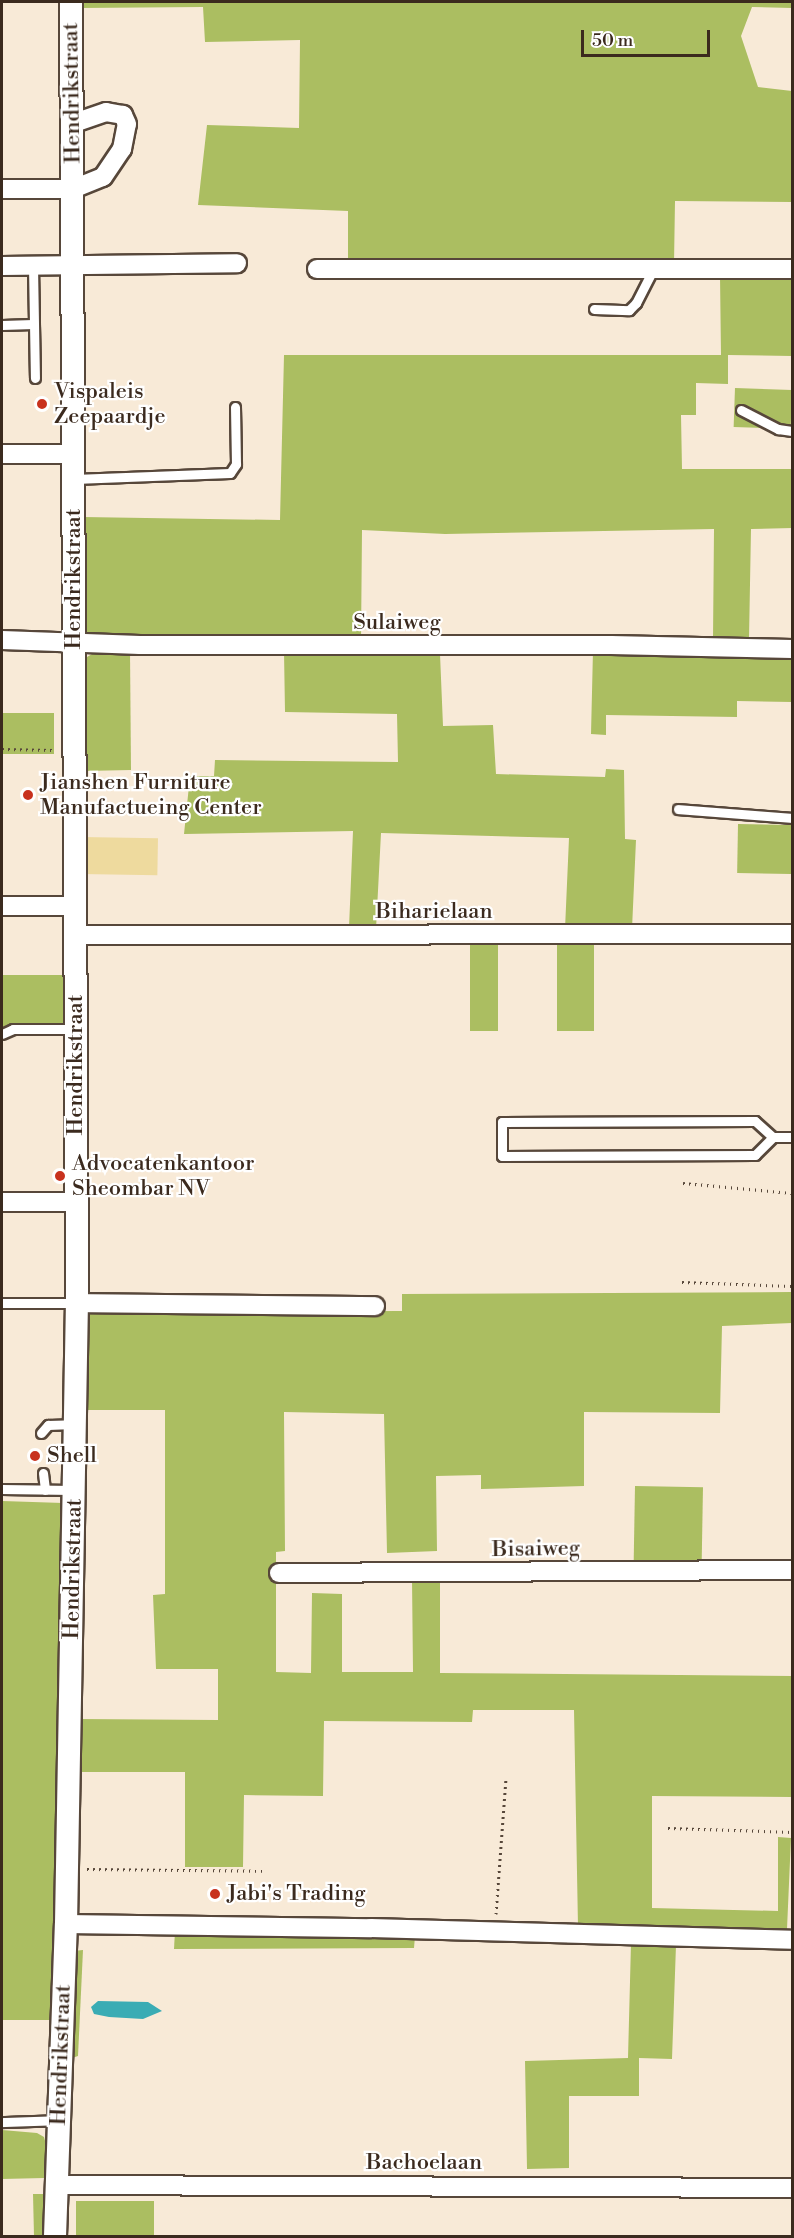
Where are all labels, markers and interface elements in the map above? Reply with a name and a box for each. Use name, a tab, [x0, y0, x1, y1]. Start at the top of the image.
scale bar	[584, 18, 713, 56]
street label: Hendrikstraat	[58, 22, 86, 164]
text: 50 m	[592, 29, 633, 52]
place label: Vispaleis Zeepaardje	[54, 378, 166, 430]
marker: Vispaleis Zeepaardje	[35, 397, 49, 411]
street label: Hendrikstraat	[61, 509, 87, 649]
street label: Sulaiweg	[353, 610, 441, 636]
place label: Jianshen Furniture Manufactueing Center	[40, 769, 262, 820]
marker: Jianshen Furniture Manufactueing Center	[21, 788, 35, 802]
street label: Biharielaan	[375, 899, 493, 925]
street label: Hendrikstraat	[63, 995, 89, 1135]
place label: Advocatenkantoor Sheombar NV	[72, 1150, 255, 1202]
marker: Advocatenkantoor Sheombar NV	[53, 1169, 67, 1183]
place label: Shell	[47, 1443, 97, 1469]
marker: Shell	[28, 1449, 42, 1463]
street label: Hendrikstraat	[59, 1498, 87, 1640]
street label: Bisaiweg	[492, 1535, 580, 1563]
place label: Jabi's Trading	[227, 1881, 366, 1907]
marker: Jabi's Trading	[208, 1887, 222, 1901]
street label: Hendrikstraat	[45, 1984, 77, 2126]
street label: Bachoelaan	[366, 2150, 482, 2176]

